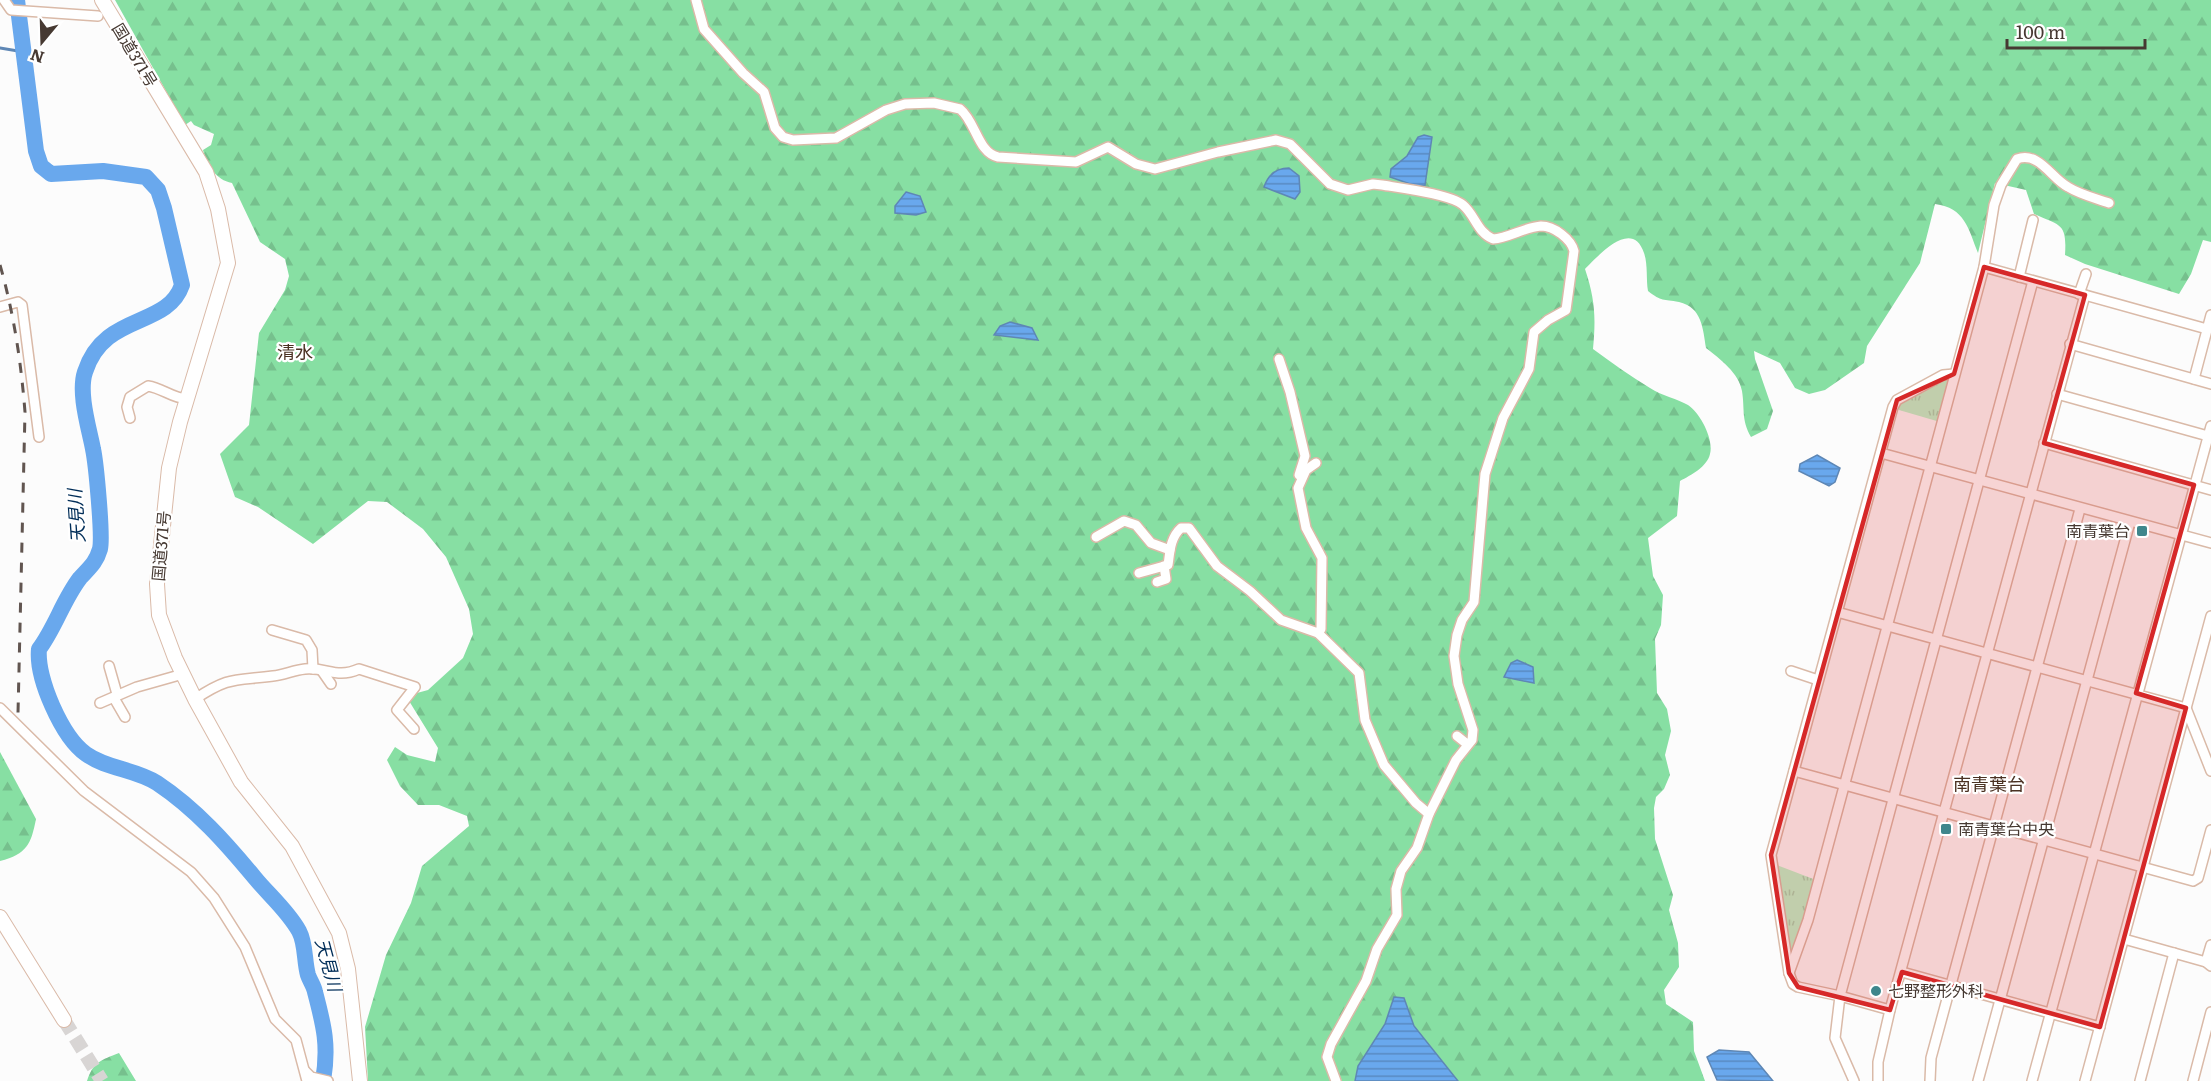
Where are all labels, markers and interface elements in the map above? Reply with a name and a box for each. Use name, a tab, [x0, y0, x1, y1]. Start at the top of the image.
north arrow	[12, 12, 72, 72]
scale bar	[2007, 12, 2145, 50]
street label: 国道371号	[107, 18, 164, 91]
text: 100 m	[2016, 18, 2065, 45]
text: N	[27, 44, 47, 71]
district label: 清水	[277, 338, 313, 365]
water label: 天見川	[60, 486, 91, 544]
street label: 国道371号	[145, 510, 175, 582]
place label: 南青葉台	[2066, 518, 2130, 542]
marker: 南青葉台	[2135, 524, 2149, 538]
district label: 南青葉台	[1953, 770, 2025, 797]
place label: 南青葉台中央	[1958, 816, 2054, 840]
marker: 南青葉台中央	[1939, 822, 1953, 836]
water label: 天見川	[309, 935, 350, 996]
place label: 七野整形外科	[1888, 978, 1984, 1002]
marker: 七野整形外科	[1869, 984, 1883, 998]

